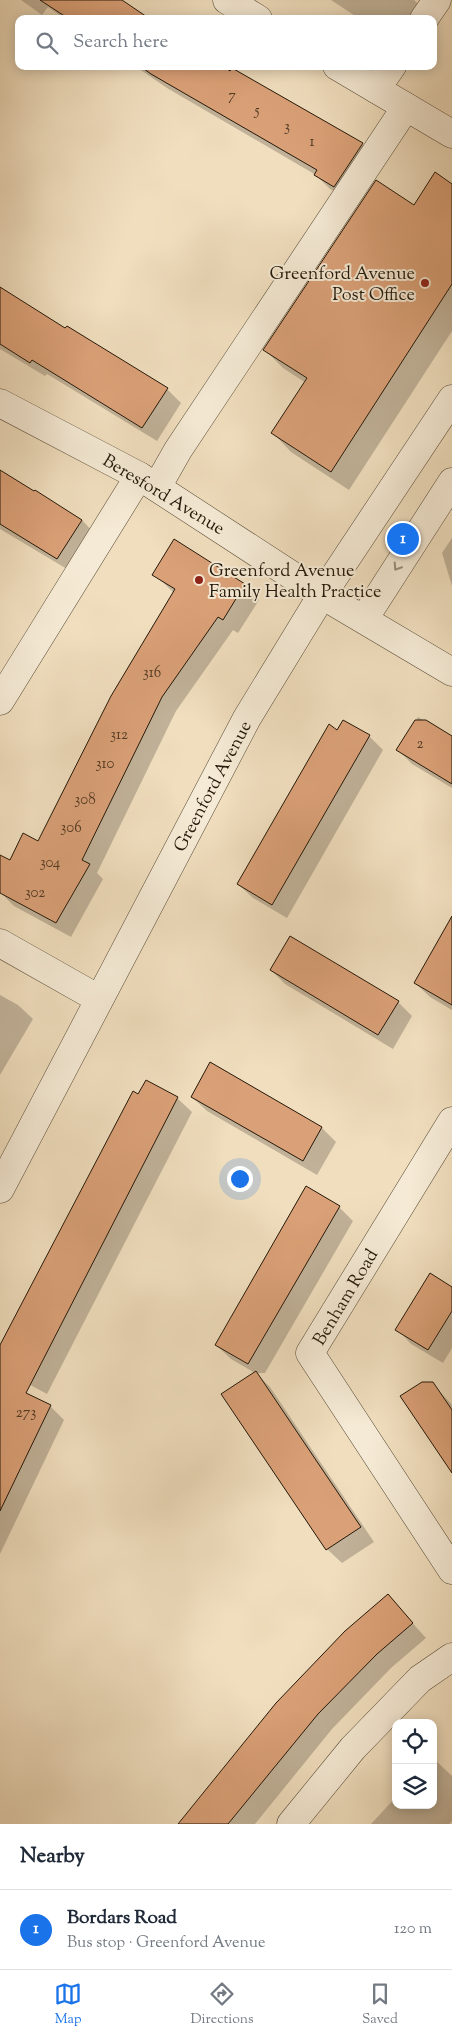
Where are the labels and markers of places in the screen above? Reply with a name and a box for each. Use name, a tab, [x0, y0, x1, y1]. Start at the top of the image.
place label: Greenford Avenue Post Office	[270, 262, 415, 309]
marker: Greenford Avenue Post Office	[419, 277, 431, 289]
pin: 1	[387, 520, 419, 558]
place label: Greenford Avenue Family Health Practice	[209, 559, 381, 606]
marker: Greenford Avenue Family Health Practice	[193, 574, 205, 586]

